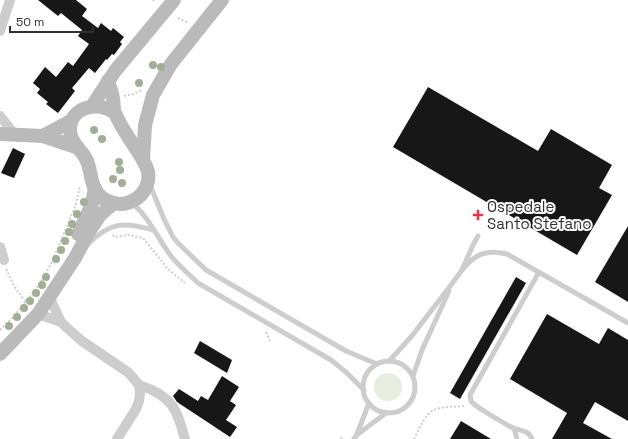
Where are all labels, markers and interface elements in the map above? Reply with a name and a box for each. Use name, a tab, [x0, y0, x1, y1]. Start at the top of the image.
scale bar	[10, 8, 93, 34]
text: 50 m	[16, 14, 44, 30]
place label: Ospedale Santo Stefano	[487, 197, 592, 233]
marker: Ospedale Santo Stefano	[472, 209, 484, 221]

